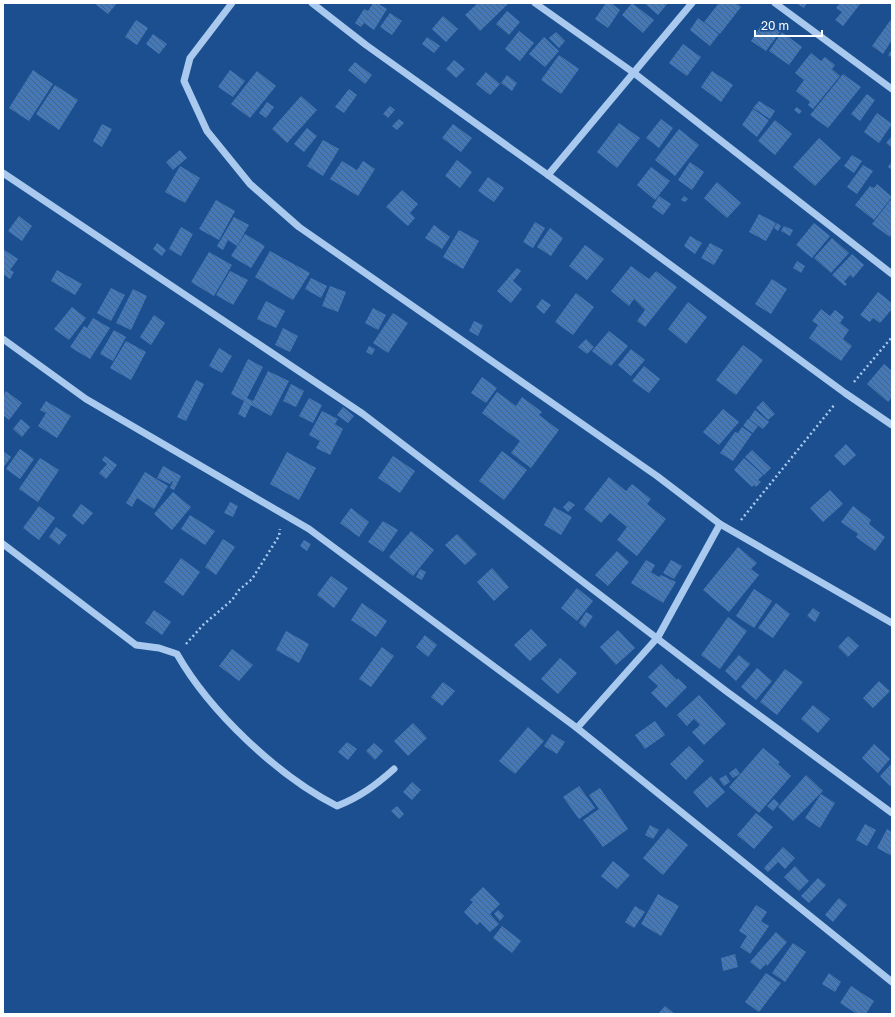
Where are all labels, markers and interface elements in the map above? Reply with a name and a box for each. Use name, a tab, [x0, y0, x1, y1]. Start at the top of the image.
scale bar	[755, 12, 822, 38]
text: 20 m	[761, 18, 789, 33]

